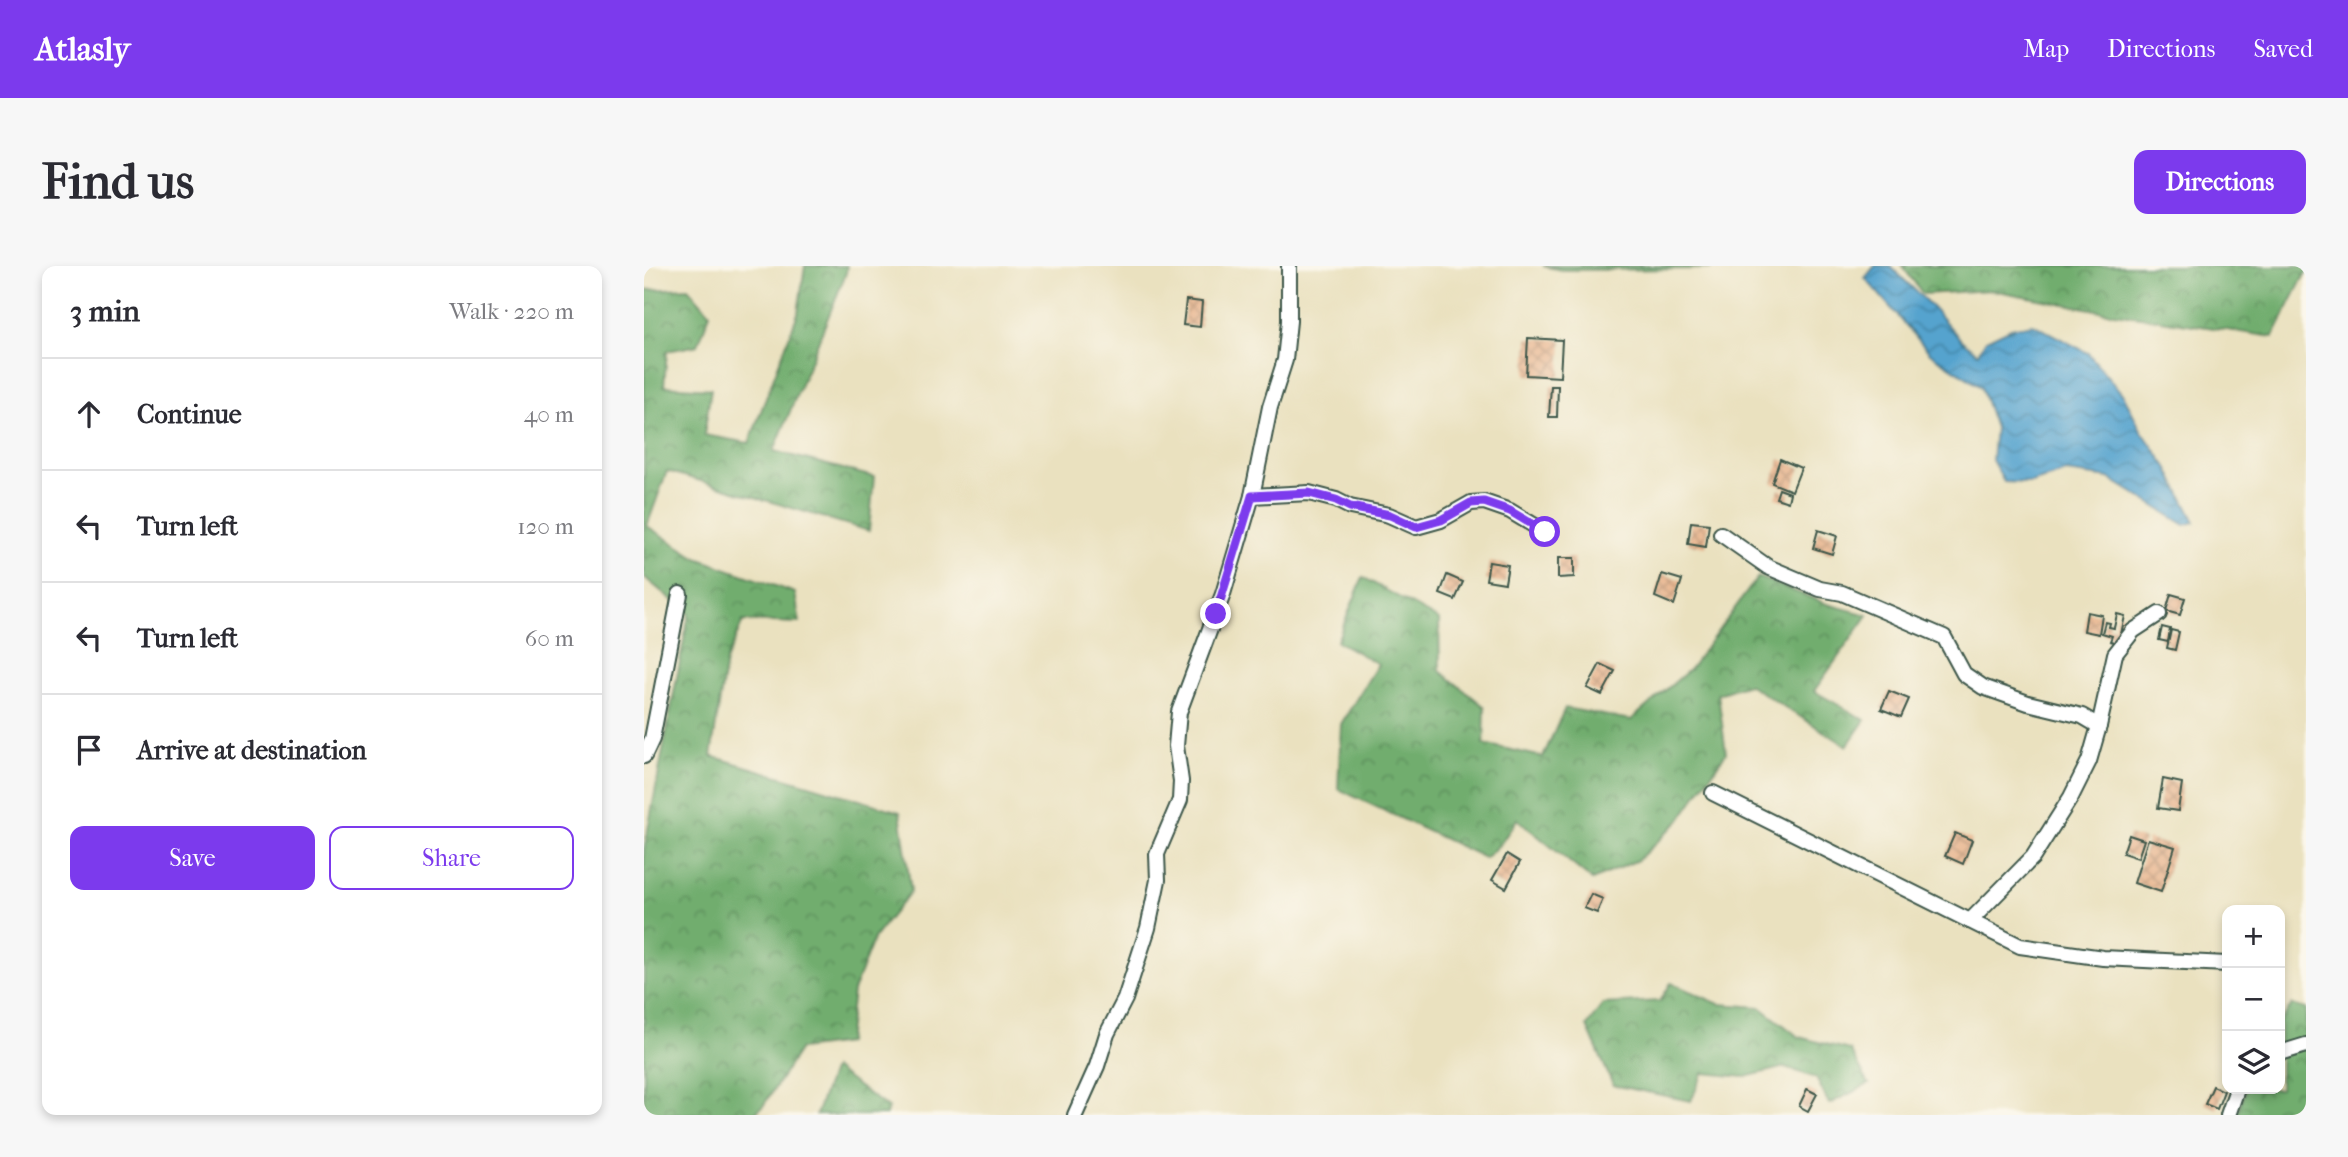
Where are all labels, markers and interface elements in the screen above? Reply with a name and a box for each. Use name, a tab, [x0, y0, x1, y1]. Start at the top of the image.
text: Atlasly	[35, 30, 130, 69]
text: Map	[2023, 35, 2069, 63]
text: Directions	[2107, 35, 2215, 63]
text: Saved	[2253, 35, 2313, 63]
button: Directions	[2134, 150, 2306, 214]
text: Find us	[42, 153, 194, 211]
text: 3 min	[70, 294, 140, 329]
text: Walk · 220 m	[449, 298, 574, 325]
icon: ahead	[70, 395, 108, 433]
text: Continue	[137, 399, 242, 430]
text: 40 m	[524, 401, 574, 428]
icon: left	[70, 507, 108, 545]
text: Turn left	[137, 511, 238, 542]
text: 120 m	[517, 513, 574, 540]
route start	[1529, 516, 1560, 547]
route end	[1200, 598, 1231, 629]
icon: left	[70, 619, 108, 657]
text: Turn left	[137, 623, 238, 654]
text: 60 m	[525, 625, 574, 652]
icon: arrive	[70, 731, 108, 769]
text: Arrive at destination	[137, 735, 367, 766]
button: Save	[70, 826, 315, 890]
button: Share	[329, 826, 574, 890]
map controls	[2222, 905, 2285, 1094]
button: +	[2222, 905, 2285, 968]
button: −	[2222, 968, 2285, 1031]
button: layers	[2222, 1031, 2285, 1094]

